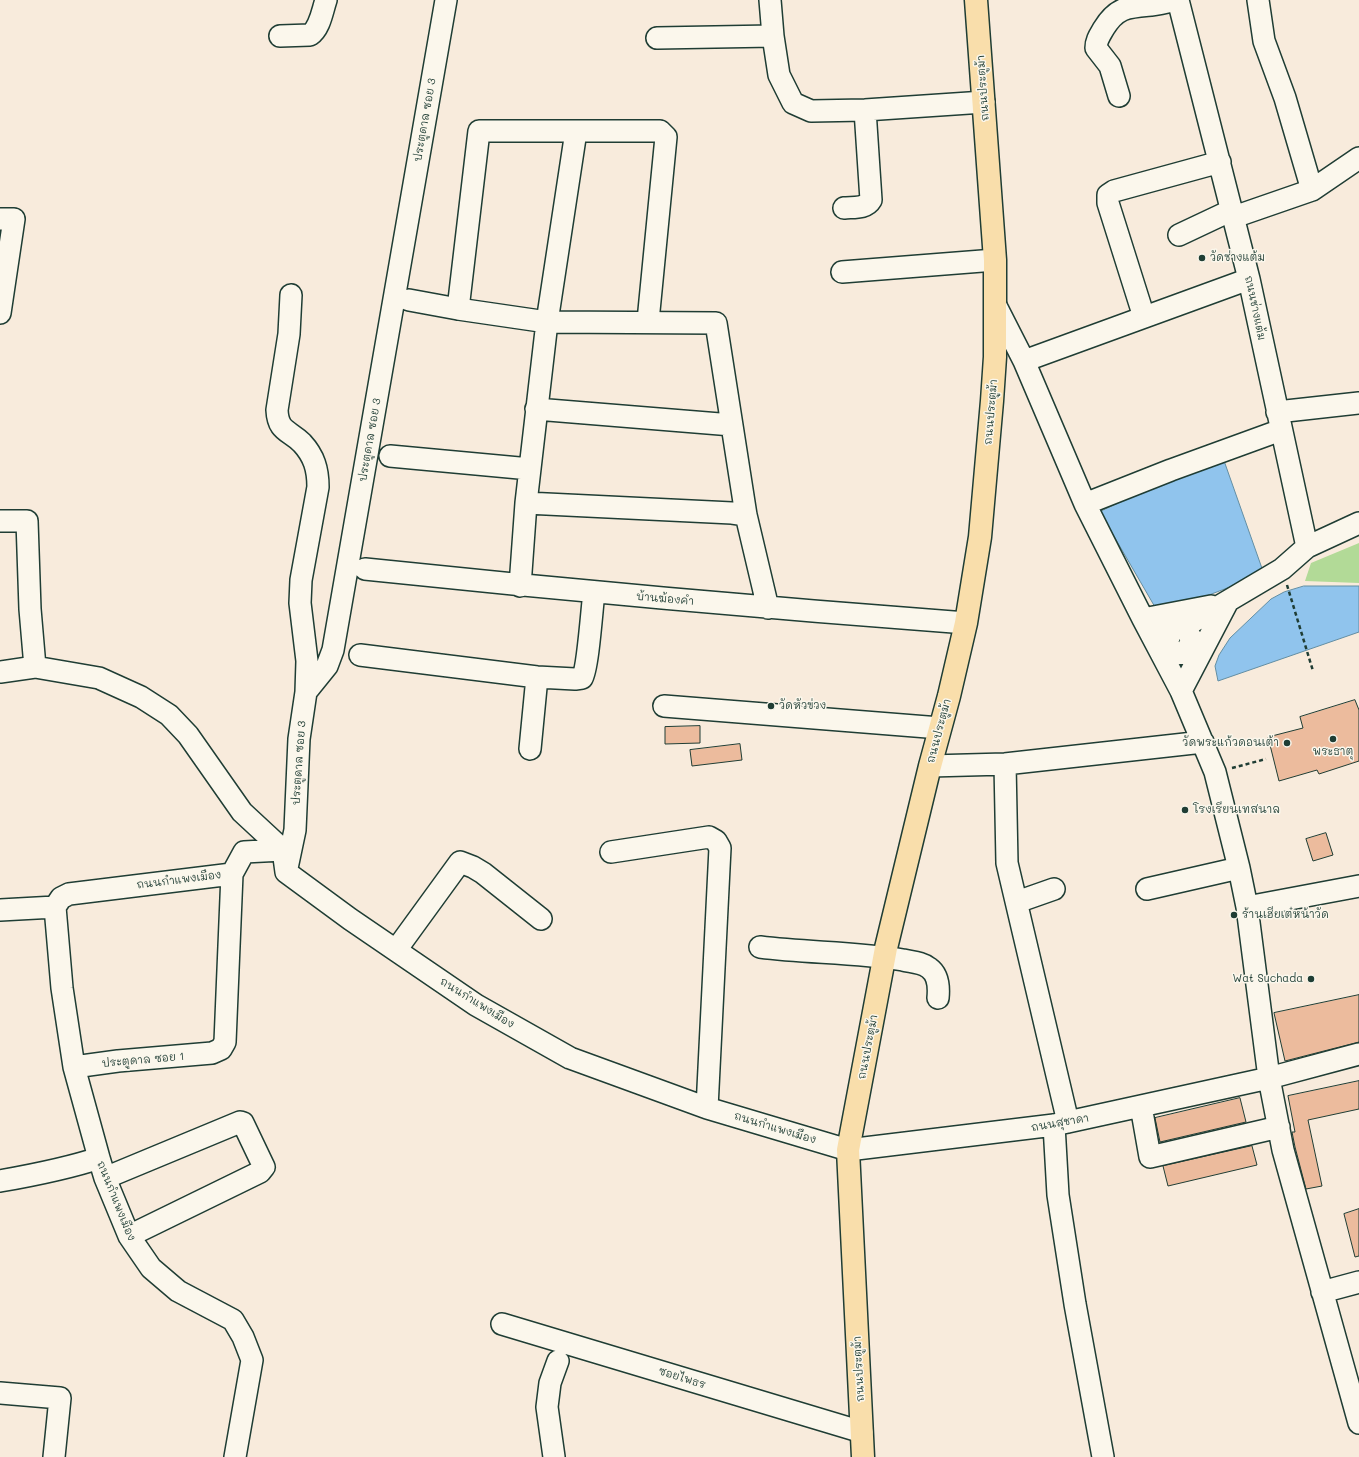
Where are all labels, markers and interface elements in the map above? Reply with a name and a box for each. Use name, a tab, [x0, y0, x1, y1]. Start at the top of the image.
street label: ถนนประตูม้า	[974, 55, 992, 121]
street label: ประตูดาล ซอย 3	[411, 77, 439, 163]
place label: วัดช่างแต้ม	[1210, 251, 1265, 265]
marker: วัดช่างแต้ม	[1197, 253, 1207, 263]
street label: ถนนช่างแต้ม	[1242, 274, 1268, 342]
street label: ถนนประตูม้า	[982, 379, 1000, 445]
street label: ประตูดาล ซอย 3	[356, 397, 384, 483]
street label: บ้านฆ้องคำ	[635, 590, 695, 608]
street label: ถนนประตูม้า	[924, 697, 954, 765]
place label: วัดหัวข่วง	[779, 699, 826, 713]
marker: วัดหัวข่วง	[766, 701, 776, 711]
street label: ประตูดาล ซอย 3	[289, 720, 309, 806]
marker: พระธาตุ	[1328, 734, 1338, 744]
place label: วัดพระแก้วดอนเต้า	[1182, 736, 1279, 750]
marker: วัดพระแก้วดอนเต้า	[1282, 738, 1292, 748]
place label: พระธาตุ	[1313, 745, 1353, 759]
place label: โรงเรียนเทสนาล	[1193, 803, 1280, 817]
marker: โรงเรียนเทสนาล	[1180, 805, 1190, 815]
street label: ถนนกำแพงเมือง	[136, 868, 222, 892]
place label: ร้านเฮียเต๋หน้าวัด	[1242, 908, 1329, 922]
marker: ร้านเฮียเต๋หน้าวัด	[1229, 910, 1239, 920]
place label: Wat Suchada	[1233, 972, 1303, 986]
marker: Wat Suchada	[1306, 974, 1316, 984]
street label: ถนนกำแพงเมือง	[437, 975, 517, 1031]
street label: ถนนประตูม้า	[855, 1013, 881, 1081]
street label: ประตูดาล ซอย 1	[101, 1050, 185, 1070]
street label: ถนนกำแพงเมือง	[732, 1109, 818, 1147]
street label: ถนนสุชาดา	[1030, 1111, 1090, 1135]
street label: ถนนกำแพงเมือง	[94, 1159, 138, 1243]
street label: ถนนประตูม้า	[851, 1336, 867, 1402]
street label: ซอยไพธร	[657, 1365, 707, 1391]

